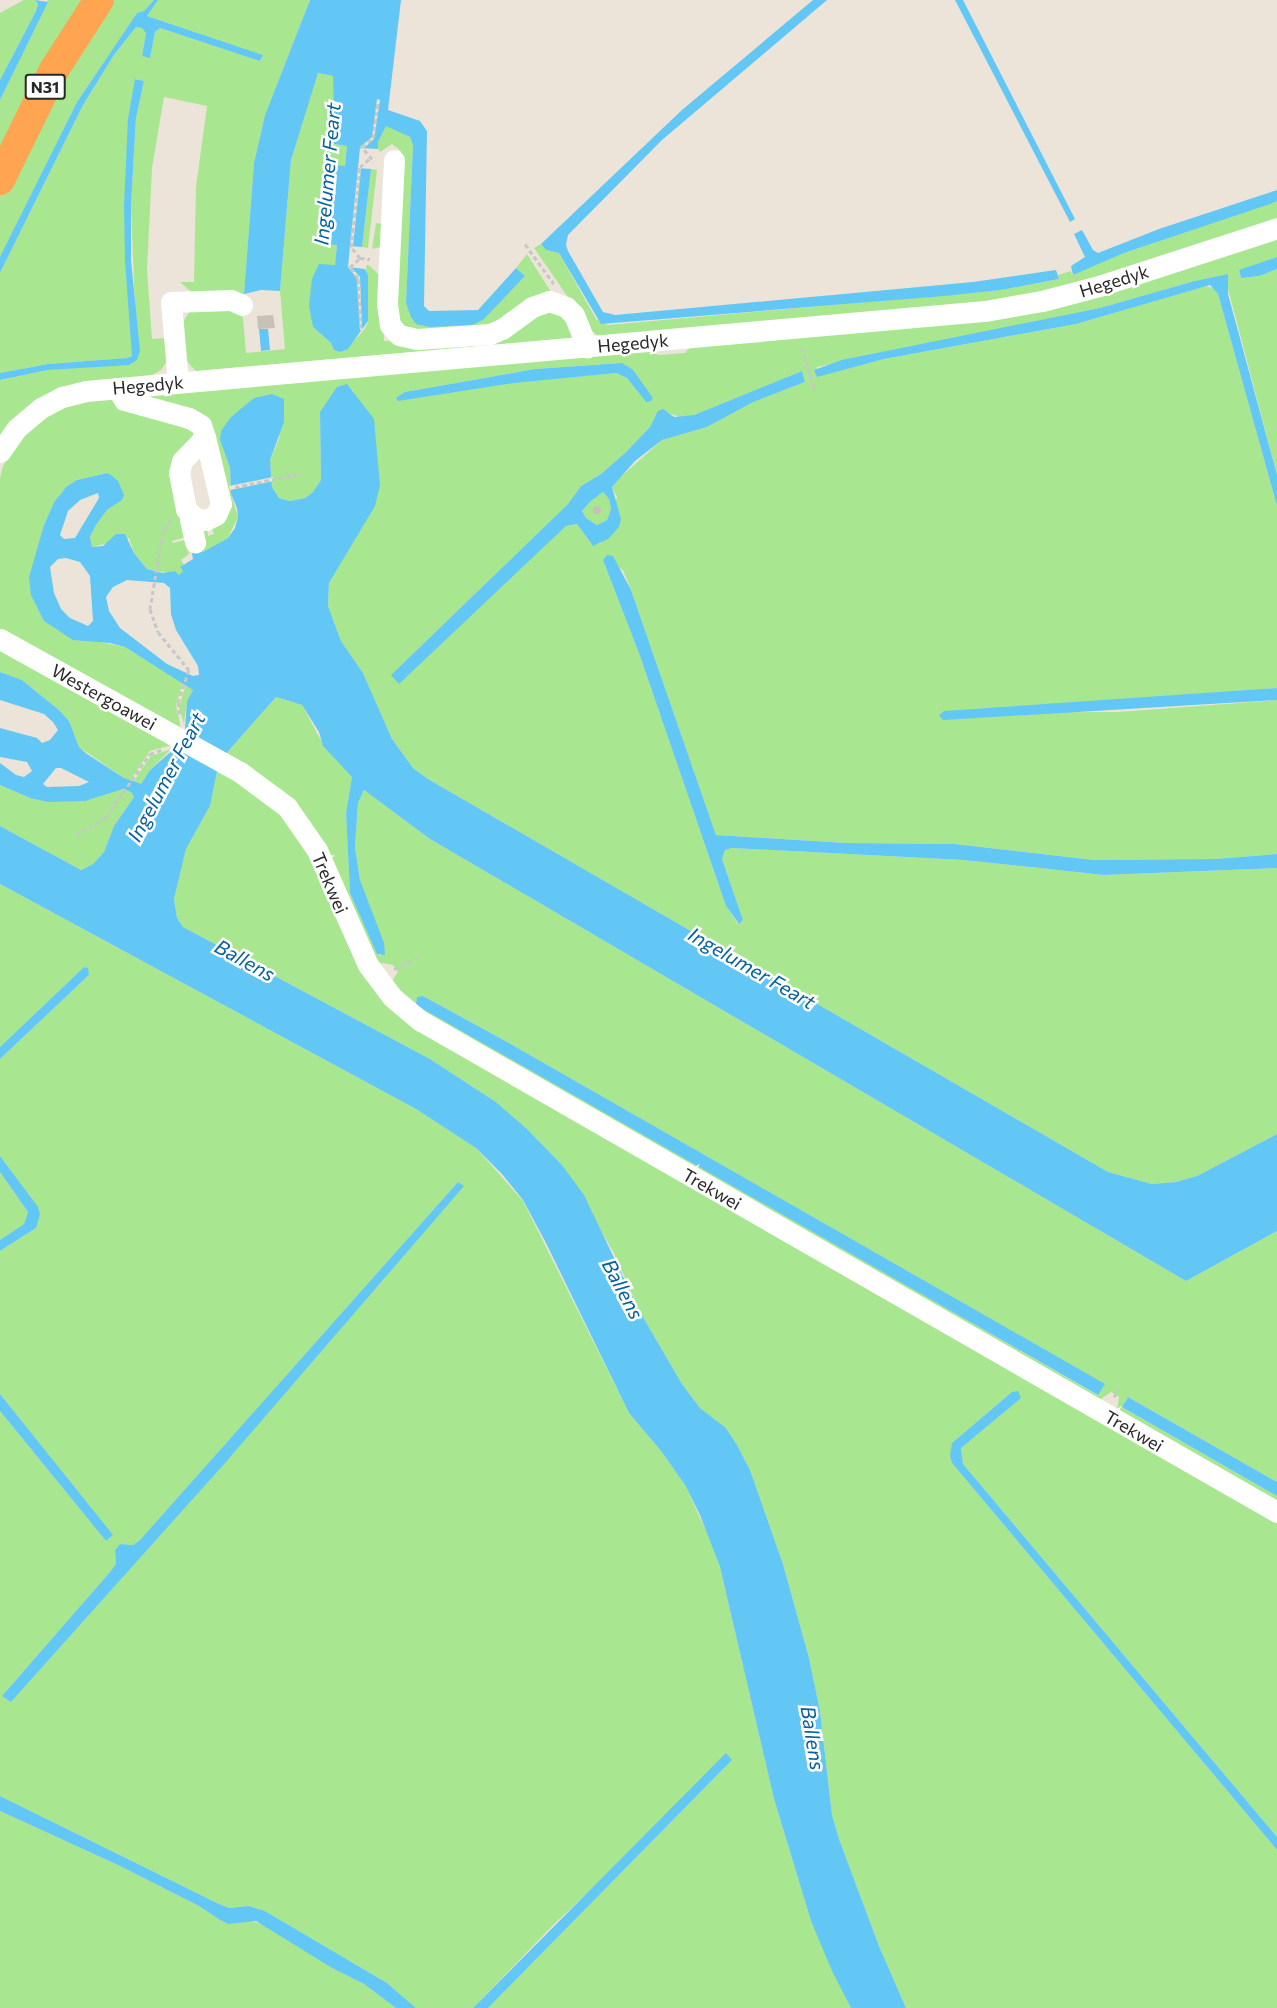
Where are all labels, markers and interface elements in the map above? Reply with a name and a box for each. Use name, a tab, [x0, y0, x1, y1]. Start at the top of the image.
road number: N31	[24, 74, 66, 100]
water label: Ingelumer Feart	[309, 102, 345, 246]
street label: Hegedyk	[1077, 260, 1151, 302]
street label: Hegedyk	[596, 329, 670, 357]
street label: Hegedyk	[111, 371, 185, 399]
street label: Westergoawei	[48, 659, 160, 735]
water label: Ingelumer Feart	[122, 708, 210, 846]
street label: Trekwei	[307, 849, 353, 917]
water label: Ingelumer Feart	[684, 922, 820, 1014]
water label: Ballens	[211, 934, 279, 986]
street label: Trekwei	[679, 1164, 745, 1214]
water label: Ballens	[597, 1255, 649, 1323]
street label: Trekwei	[1101, 1406, 1167, 1456]
water label: Ballens	[796, 1704, 830, 1772]

